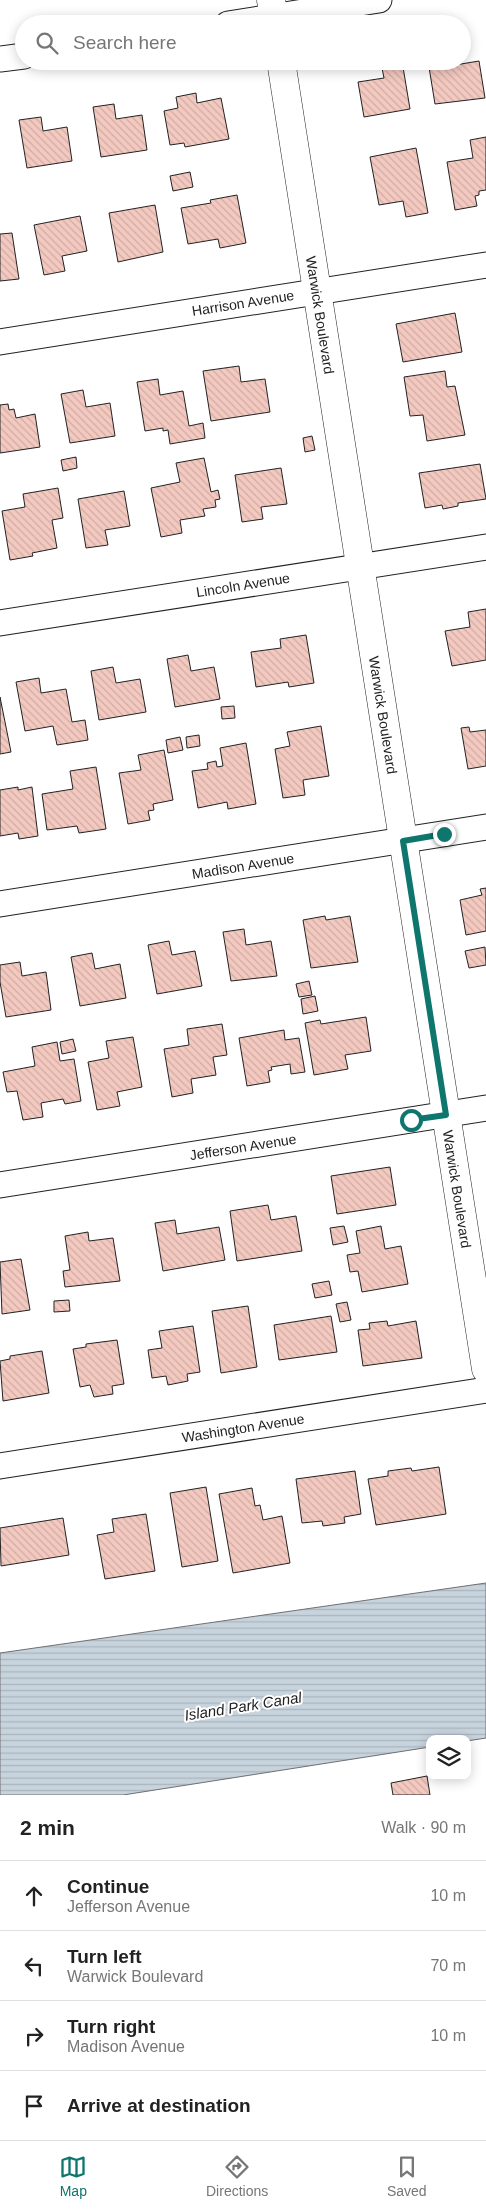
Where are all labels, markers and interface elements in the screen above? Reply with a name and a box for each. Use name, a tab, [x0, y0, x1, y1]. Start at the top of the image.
search box	[15, 15, 471, 70]
icon: search	[33, 29, 61, 57]
text: Search here	[73, 32, 177, 53]
street label: Warwick Boulevard	[303, 255, 337, 375]
street label: Harrison Avenue	[191, 287, 295, 319]
street label: Lincoln Avenue	[195, 570, 291, 600]
street label: Warwick Boulevard	[366, 655, 400, 775]
route end	[433, 823, 456, 846]
street label: Madison Avenue	[191, 850, 295, 882]
route start	[400, 1109, 423, 1132]
street label: Warwick Boulevard	[440, 1129, 474, 1249]
street label: Jefferson Avenue	[189, 1131, 298, 1163]
street label: Washington Avenue	[181, 1410, 306, 1446]
water label: Island Park Canal	[183, 1688, 303, 1724]
map controls	[426, 1735, 471, 1780]
button: layers	[426, 1735, 471, 1780]
text: 2 min	[20, 1816, 75, 1839]
text: Walk · 90 m	[381, 1819, 466, 1836]
text: Continue	[67, 1876, 149, 1897]
icon: ahead	[20, 1882, 48, 1910]
text: 10 m	[430, 1887, 466, 1904]
text: Jefferson Avenue	[67, 1898, 190, 1915]
text: Turn left	[67, 1946, 142, 1967]
icon: left	[20, 1952, 48, 1980]
text: 70 m	[430, 1957, 466, 1974]
text: Warwick Boulevard	[67, 1968, 203, 1985]
text: Turn right	[67, 2016, 155, 2037]
icon: right	[20, 2022, 48, 2050]
text: 10 m	[430, 2027, 466, 2044]
text: Madison Avenue	[67, 2038, 185, 2055]
icon: arrive	[20, 2092, 48, 2120]
text: Arrive at destination	[67, 2095, 251, 2116]
tab: Map	[59, 2153, 87, 2199]
tab: Directions	[206, 2153, 268, 2199]
tab: Saved	[387, 2153, 427, 2199]

